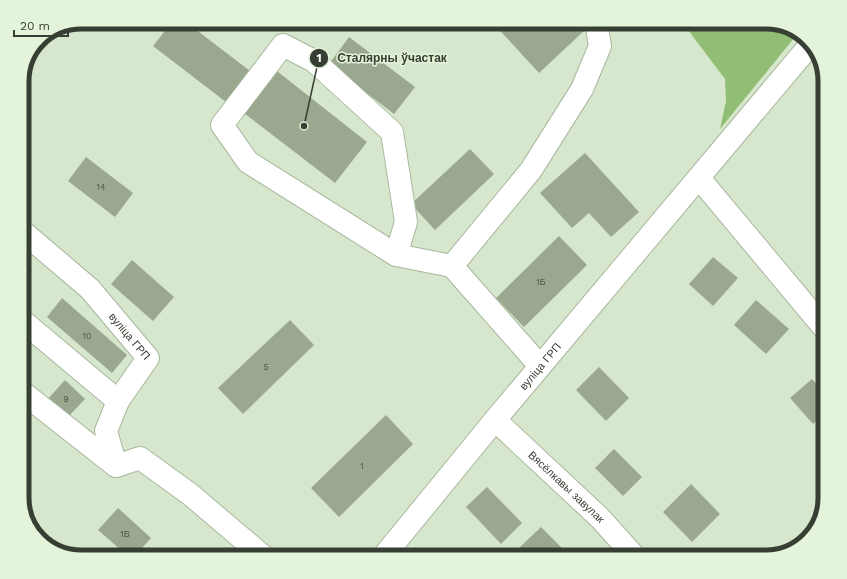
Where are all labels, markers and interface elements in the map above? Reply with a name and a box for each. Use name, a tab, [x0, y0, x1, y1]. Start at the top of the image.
scale bar	[14, 12, 68, 38]
text: 20 m	[20, 19, 50, 33]
callout: Сталярны ўчастак	[309, 46, 454, 70]
text: 1	[316, 51, 322, 65]
text: Сталярны ўчастак	[337, 51, 448, 65]
house number: 14	[96, 182, 106, 192]
house number: 1Б	[536, 277, 546, 287]
street label: вуліца ГРП	[106, 310, 153, 362]
house number: 10	[82, 331, 92, 341]
street label: вуліца ГРП	[517, 340, 563, 392]
house number: 5	[263, 362, 269, 372]
house number: 9	[63, 394, 69, 404]
street label: Вясёлкавы завулак	[526, 448, 608, 525]
house number: 1	[360, 461, 364, 471]
house number: 1В	[120, 529, 130, 539]

